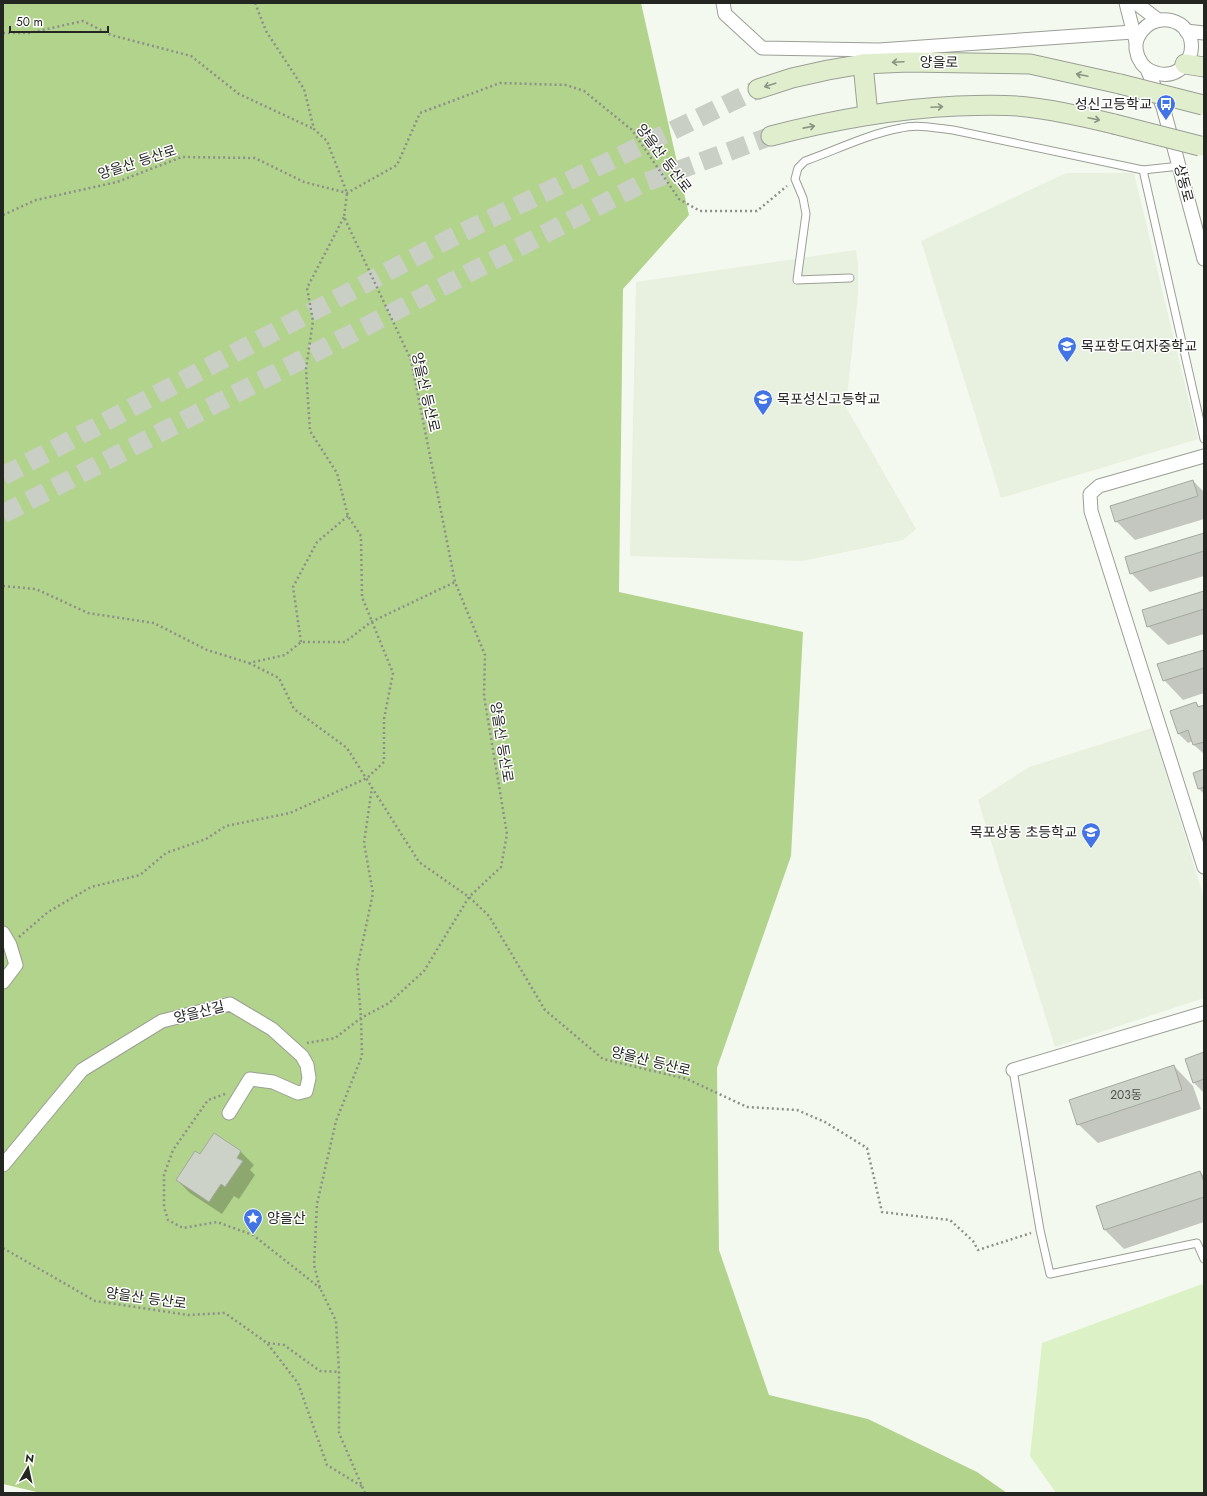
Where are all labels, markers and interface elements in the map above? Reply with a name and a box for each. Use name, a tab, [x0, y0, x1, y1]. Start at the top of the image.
scale bar	[10, 8, 108, 34]
text: 50 m	[16, 13, 43, 31]
street label: 양을로	[920, 52, 959, 72]
one-way arrow	[892, 59, 905, 66]
one-way arrow	[1076, 71, 1089, 79]
one-way arrow	[764, 82, 777, 89]
bus stop icon: 성신고등학교	[1155, 93, 1177, 121]
place label: 성신고등학교	[1075, 94, 1152, 114]
one-way arrow	[930, 104, 943, 111]
one-way arrow	[1087, 116, 1100, 124]
street label: 양을산 등산로	[631, 119, 697, 197]
one-way arrow	[802, 122, 815, 130]
street label: 양을산 등산로	[95, 140, 179, 184]
street label: 상동로	[1169, 162, 1199, 204]
school or university icon: 목포항도여자중학교	[1056, 335, 1078, 363]
place label: 목포항도여자중학교	[1081, 336, 1197, 356]
street label: 양을산 등산로	[407, 350, 445, 434]
school or university icon: 목포성신고등학교	[752, 388, 774, 416]
place label: 목포성신고등학교	[777, 389, 880, 409]
street label: 양을산 등산로	[486, 700, 518, 784]
school or university icon: 목포상동 초등학교	[1080, 821, 1102, 849]
place label: 목포상동 초등학교	[970, 822, 1077, 842]
street label: 양을산길	[172, 996, 226, 1028]
street label: 양을산 등산로	[609, 1041, 693, 1081]
house number: 203동	[1110, 1086, 1142, 1104]
place icon: 양을산	[242, 1207, 264, 1235]
place label: 양을산	[267, 1208, 306, 1228]
street label: 양을산 등산로	[104, 1282, 188, 1314]
north arrow	[8, 1448, 48, 1488]
text: N	[24, 1450, 35, 1467]

